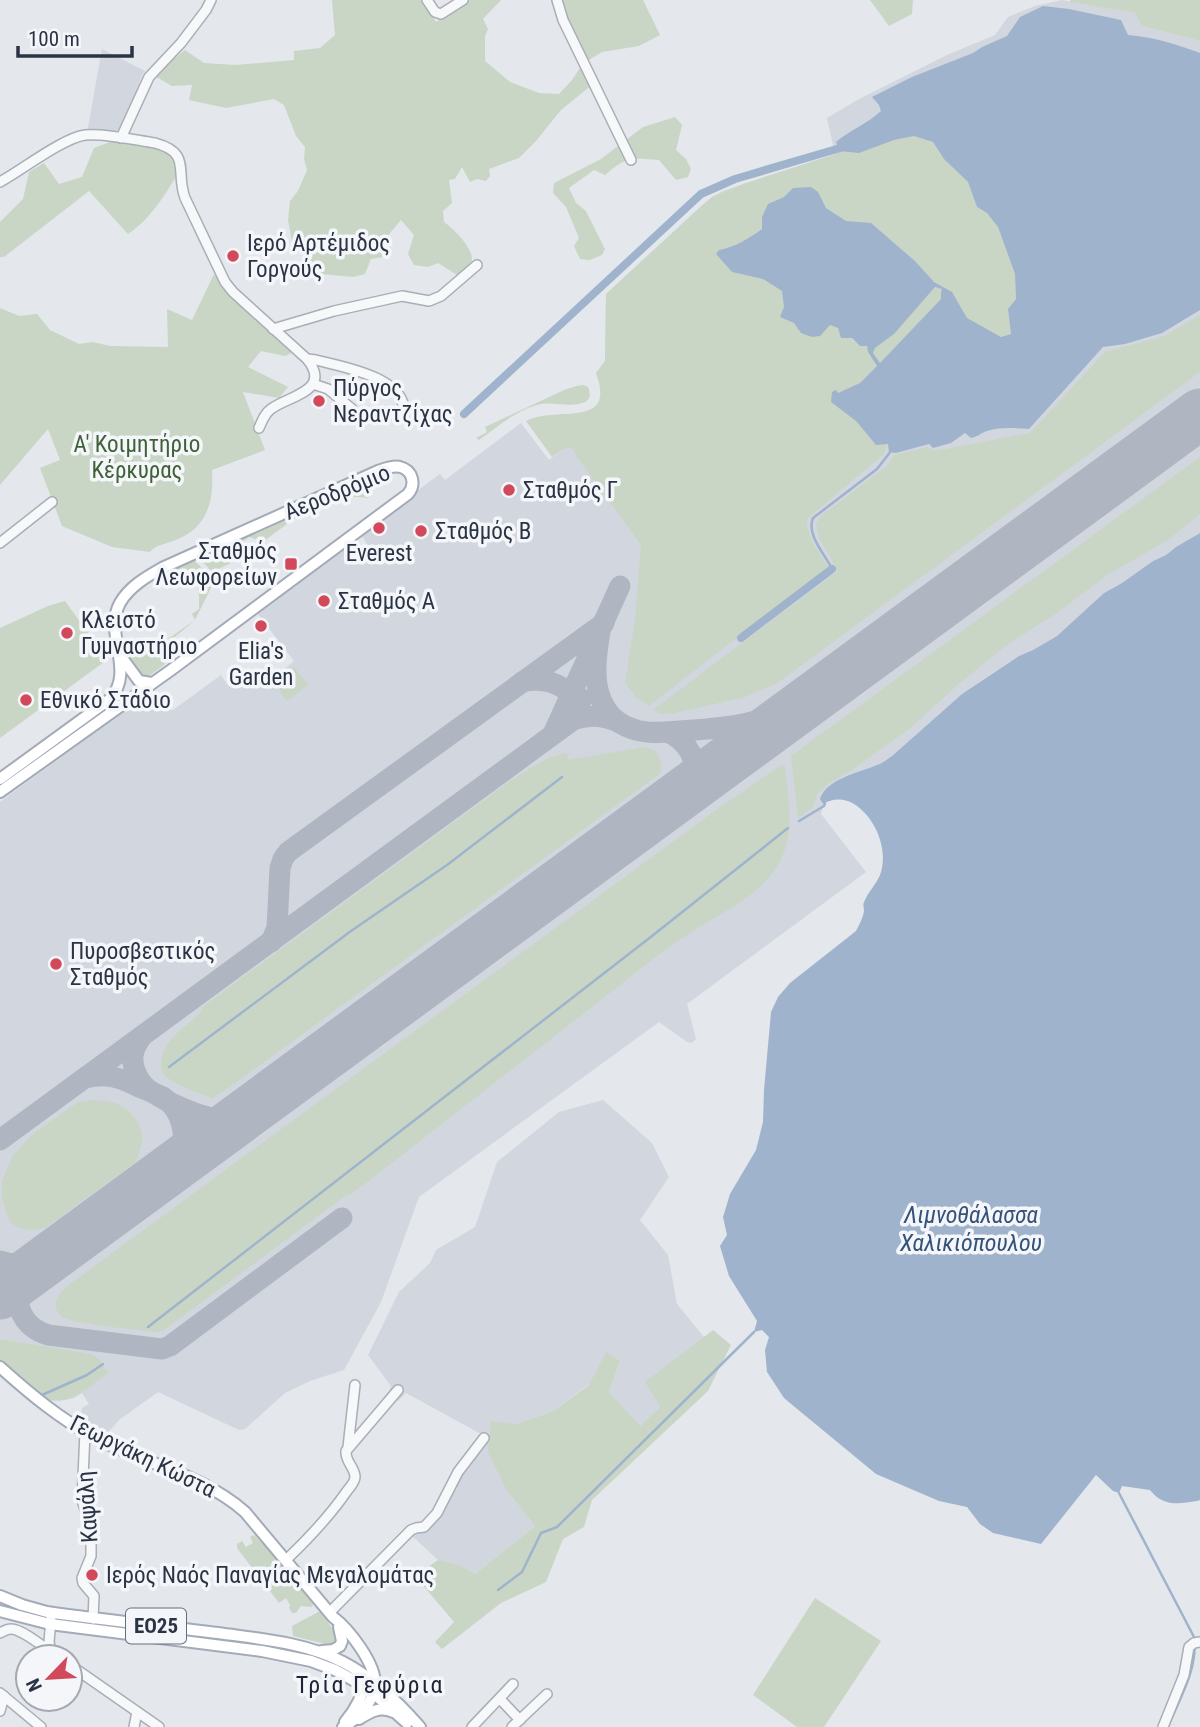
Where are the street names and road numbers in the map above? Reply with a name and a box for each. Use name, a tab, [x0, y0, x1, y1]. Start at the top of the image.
street label: Αεροδρόμιο	[280, 459, 394, 526]
street label: Γεωργάκη Κώστα	[65, 1410, 220, 1503]
street label: Καψάλη	[72, 1470, 103, 1544]
road number: ΕΟ25	[126, 1608, 186, 1644]

